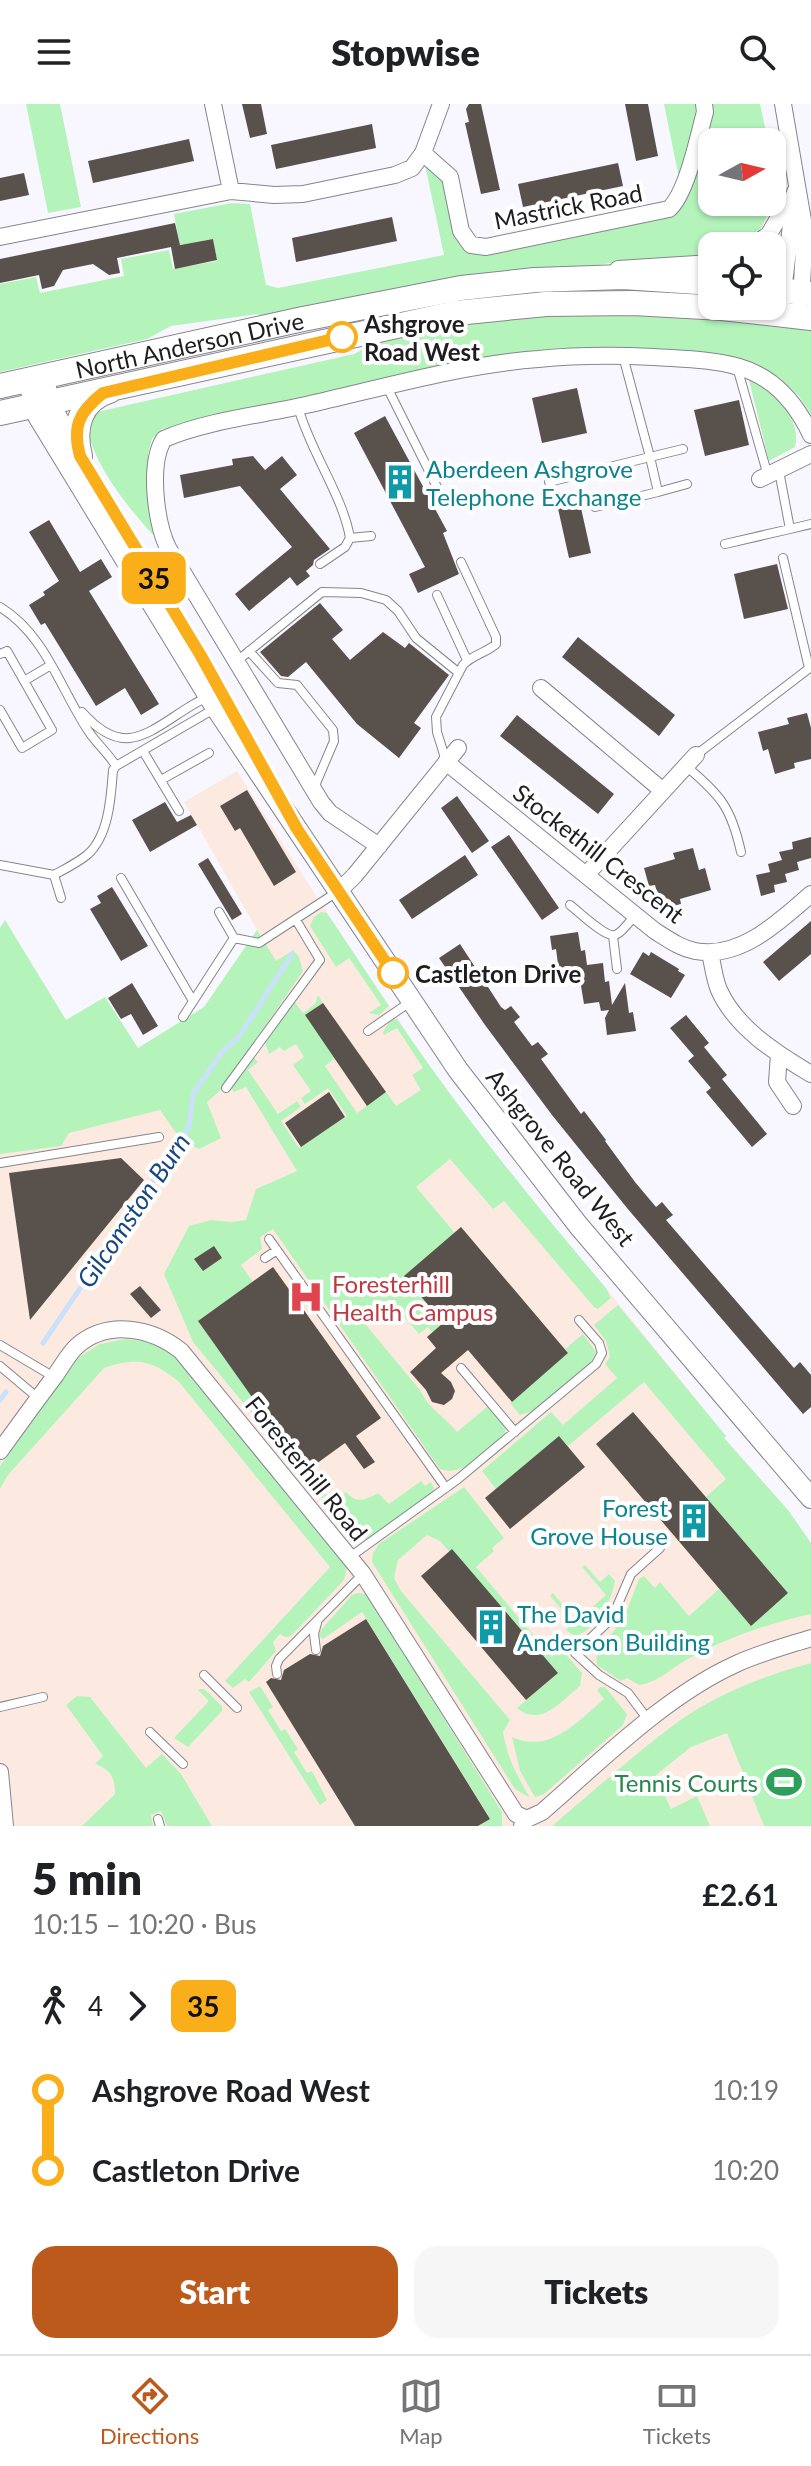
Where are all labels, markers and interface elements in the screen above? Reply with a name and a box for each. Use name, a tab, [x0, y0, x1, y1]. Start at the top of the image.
icon: menu	[32, 30, 76, 74]
text: Stopwise	[331, 30, 480, 74]
icon: search	[735, 30, 779, 74]
north arrow	[698, 128, 786, 216]
map controls	[698, 128, 786, 320]
street label: Mastrick Road	[491, 177, 645, 235]
button: locate	[698, 232, 786, 320]
street label: North Anderson Drive	[73, 305, 306, 383]
place label: Ashgrove Road West	[363, 309, 480, 366]
marker: Ashgrove Road West	[327, 322, 357, 352]
place label: Aberdeen Ashgrove Telephone Exchange	[426, 454, 641, 511]
building icon: Aberdeen Ashgrove Telephone Exchange	[381, 463, 419, 501]
line badge: 35	[118, 552, 190, 604]
text: 35	[138, 561, 170, 595]
street label: Stockethill Crescent	[508, 777, 690, 929]
marker: Castleton Drive	[378, 958, 408, 988]
place label: Castleton Drive	[415, 959, 582, 988]
street label: Ashgrove Road West	[481, 1063, 641, 1252]
water label: Gilcomston Burn	[70, 1127, 196, 1293]
place label: Foresterhill Health Campus	[332, 1269, 493, 1326]
hospital icon: Foresterhill Health Campus	[287, 1278, 325, 1316]
street label: Foresterhill Road	[240, 1390, 374, 1546]
place label: Forest Grove House	[530, 1493, 668, 1550]
building icon: Forest Grove House	[675, 1502, 713, 1540]
place label: The David Anderson Building	[517, 1599, 710, 1656]
building icon: The David Anderson Building	[472, 1608, 510, 1646]
sports icon: Tennis Courts	[765, 1763, 803, 1801]
place label: Tennis Courts	[614, 1768, 758, 1797]
text: 5 min	[32, 1852, 142, 1904]
text: £2.61	[702, 1876, 779, 1912]
text: 10:15 – 10:20 · Bus	[32, 1908, 256, 1940]
icon: walk	[32, 1984, 76, 2028]
icon: forward	[115, 1984, 159, 2028]
text: 35	[187, 1989, 220, 2023]
text: 4	[88, 1990, 103, 2022]
text: Ashgrove Road West	[92, 2072, 370, 2108]
text: 10:19	[712, 2074, 779, 2106]
text: Castleton Drive	[92, 2152, 300, 2188]
text: 10:20	[712, 2154, 779, 2186]
button: Start	[32, 2246, 398, 2338]
button: Tickets	[414, 2246, 779, 2338]
tab: Directions	[100, 2374, 199, 2449]
tab: Map	[399, 2374, 443, 2449]
tab: Tickets	[643, 2374, 711, 2449]

